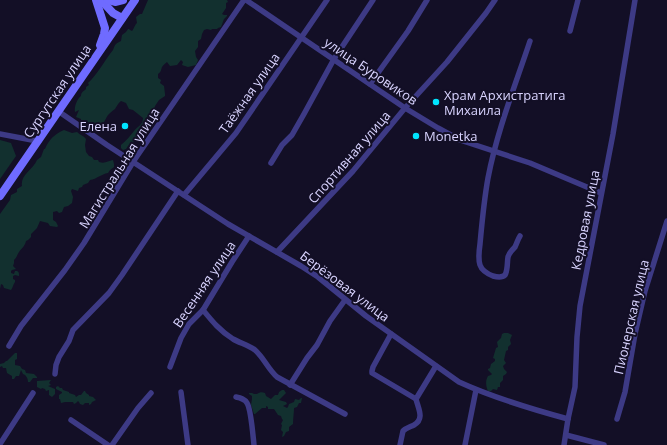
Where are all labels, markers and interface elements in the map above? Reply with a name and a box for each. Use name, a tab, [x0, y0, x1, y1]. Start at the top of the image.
street label: улица Буровиков	[321, 33, 421, 109]
street label: Сургутская улица	[19, 41, 95, 141]
street label: Таёжная улица	[214, 49, 284, 137]
place label: Храм Архистратига Михаила	[444, 86, 566, 119]
marker: Храм Архистратига Михаила	[431, 97, 441, 107]
street label: Магистральная улица	[75, 104, 163, 232]
street label: Спортивная улица	[304, 107, 394, 207]
place label: Елена	[80, 117, 117, 135]
marker: Елена	[120, 121, 130, 131]
place label: Monetka	[424, 127, 477, 145]
marker: Monetka	[411, 131, 421, 141]
street label: Кедровая улица	[566, 169, 604, 271]
street label: Весенняя улица	[168, 237, 240, 331]
street label: Берёзовая улица	[297, 246, 393, 326]
street label: Пионерская улица	[609, 258, 653, 376]

